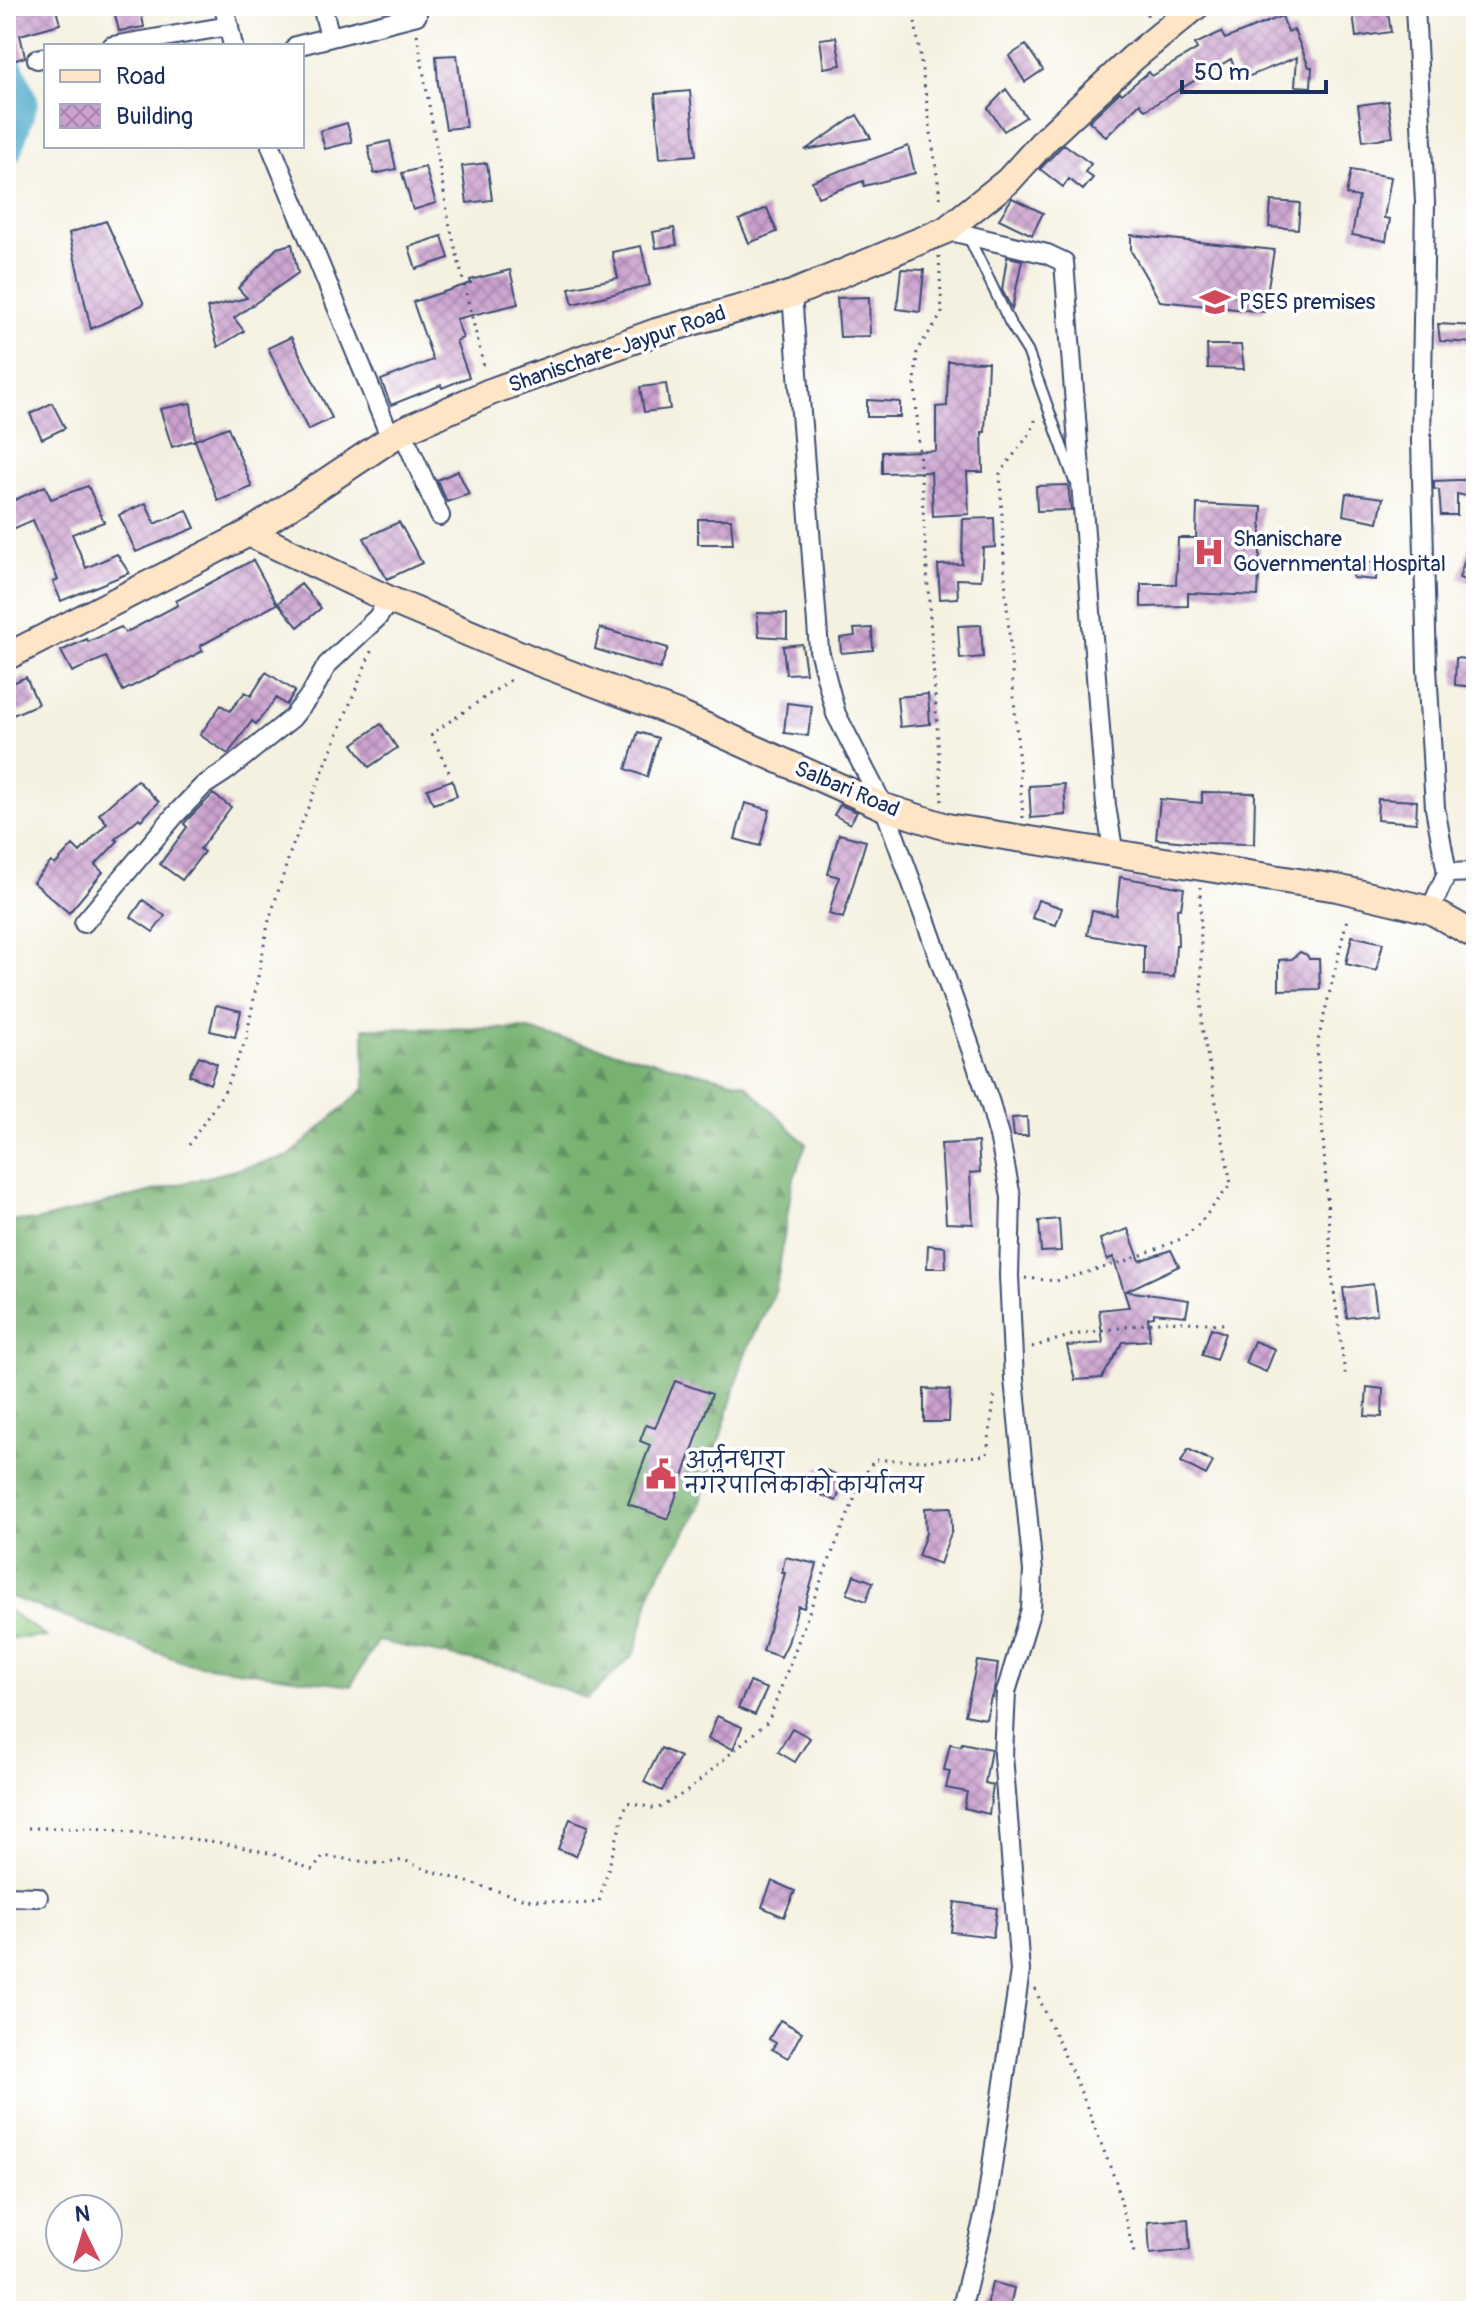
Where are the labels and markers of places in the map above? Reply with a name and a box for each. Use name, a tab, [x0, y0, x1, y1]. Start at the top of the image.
school or university icon: PSES premises	[1198, 285, 1232, 319]
place label: PSES premises	[1239, 288, 1376, 316]
place label: Shanischare Governmental Hospital	[1233, 525, 1446, 578]
hospital icon: Shanischare Governmental Hospital	[1192, 535, 1226, 569]
place label: अर्जुनधारा नगरपालिकाको कार्यालय	[684, 1443, 926, 1500]
public building icon: अर्जुनधारा नगरपालिकाको कार्यालय	[644, 1457, 678, 1491]

